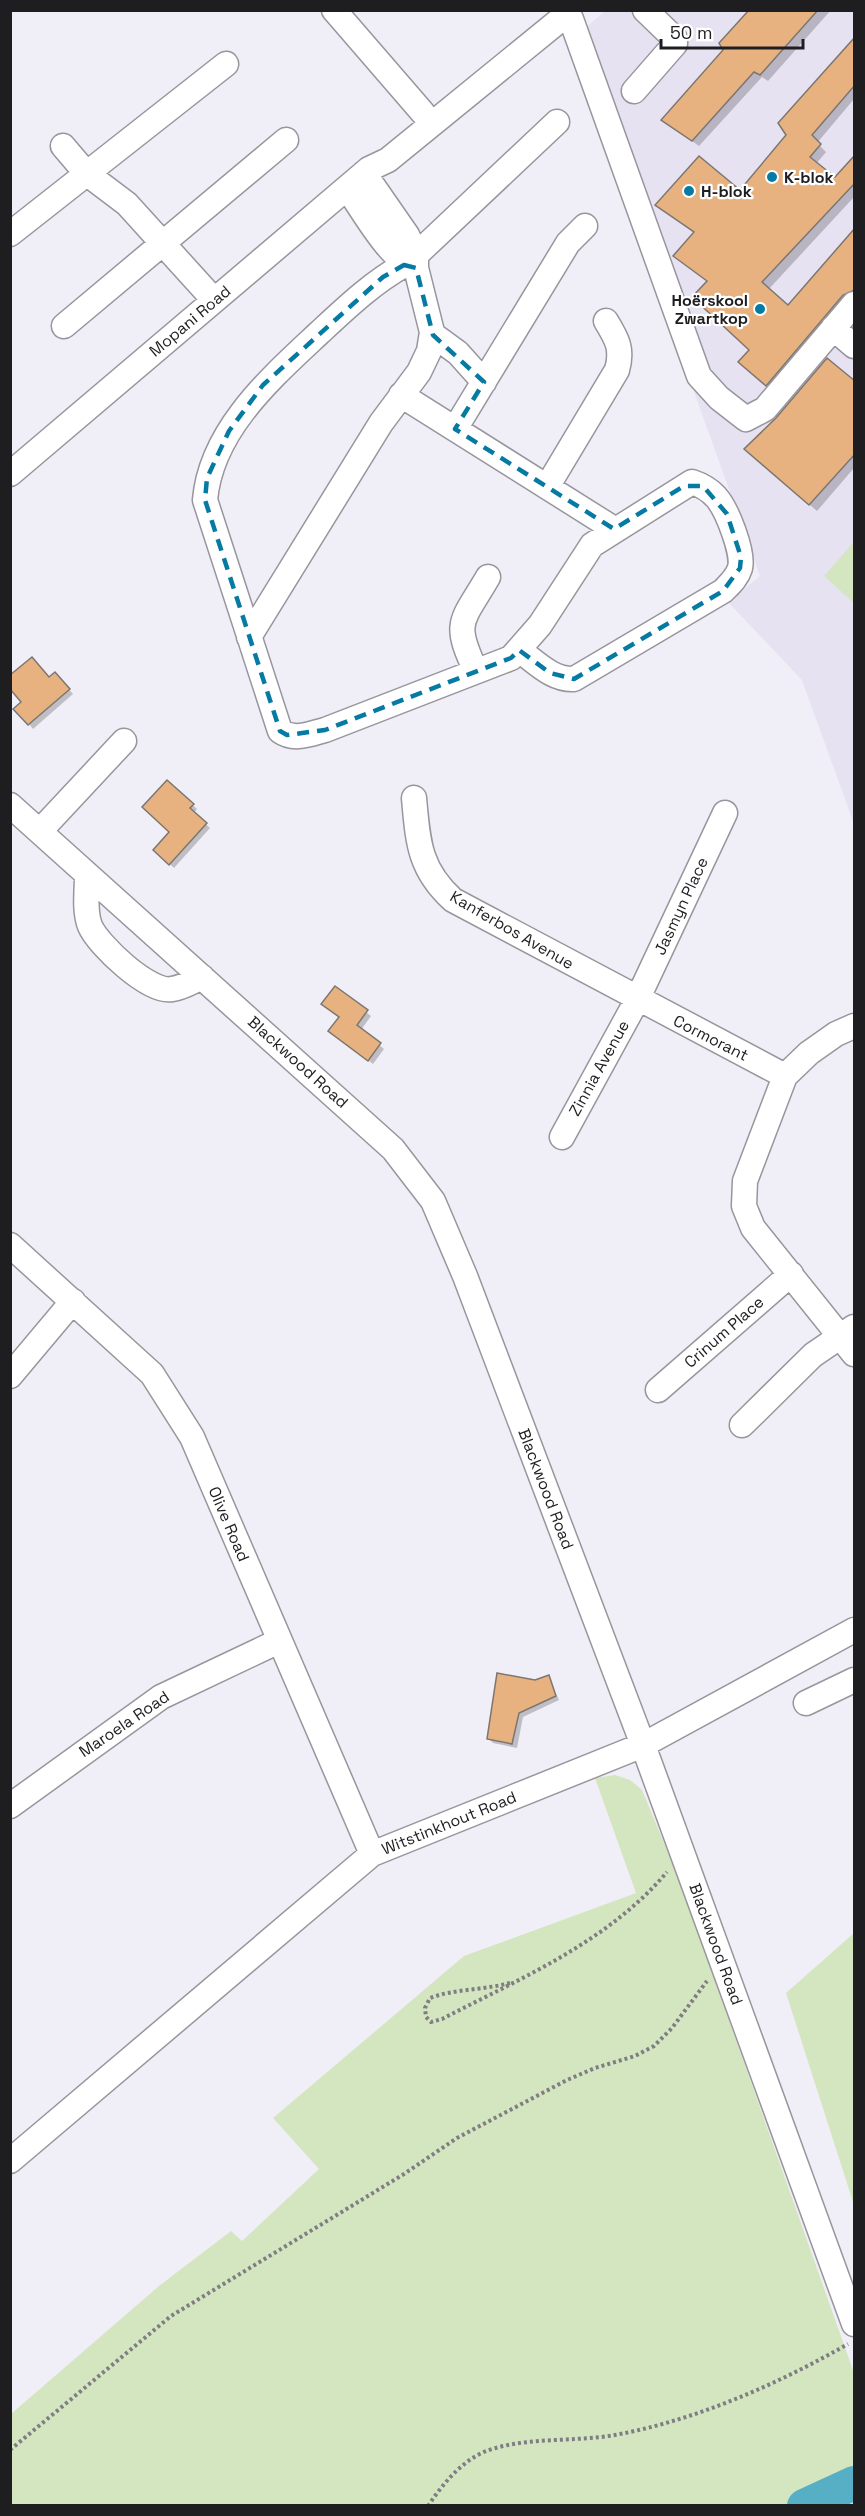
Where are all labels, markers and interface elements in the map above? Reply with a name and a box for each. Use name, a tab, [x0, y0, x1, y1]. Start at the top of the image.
scale bar	[661, 12, 804, 50]
text: 50 m	[670, 21, 712, 44]
place label: K-blok	[784, 167, 834, 188]
marker: K-blok	[765, 170, 779, 184]
place label: H-blok	[701, 181, 752, 202]
marker: H-blok	[682, 184, 696, 198]
street label: Mopani Road	[145, 281, 235, 361]
place label: Hoërskool Zwartkop	[672, 290, 748, 329]
marker: Hoërskool Zwartkop	[753, 302, 767, 316]
street label: Jasmyn Place	[649, 854, 713, 958]
street label: Kanferbos Avenue	[446, 886, 578, 974]
street label: Cormorant	[670, 1010, 752, 1066]
street label: Blackwood Road	[243, 1011, 353, 1113]
street label: Zinnia Avenue	[564, 1016, 634, 1120]
street label: Crinum Place	[680, 1292, 768, 1372]
street label: Blackwood Road	[513, 1426, 579, 1552]
street label: Olive Road	[204, 1483, 254, 1565]
street label: Maroela Road	[75, 1686, 173, 1762]
street label: Witstinkhout Road	[379, 1786, 519, 1860]
street label: Blackwood Road	[684, 1880, 748, 2008]

